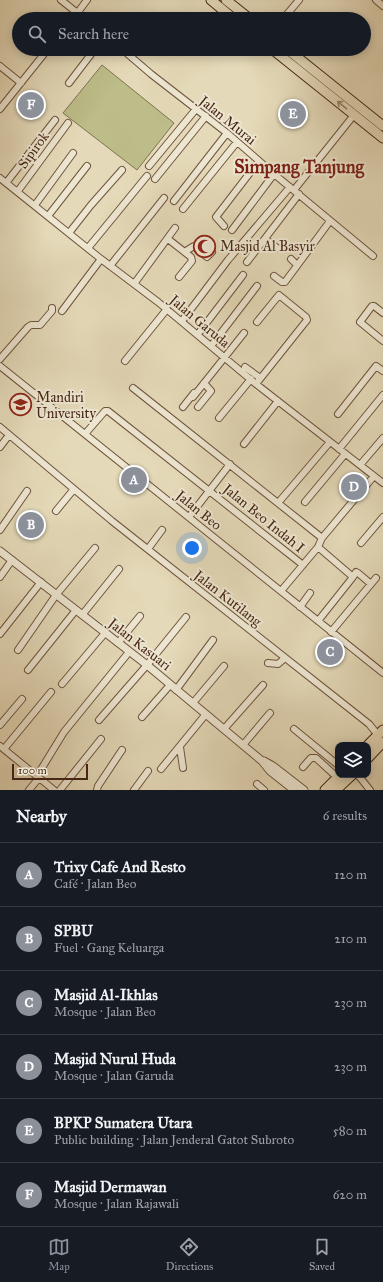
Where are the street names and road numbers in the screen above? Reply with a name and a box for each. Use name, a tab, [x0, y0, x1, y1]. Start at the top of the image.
street label: Jalan Murai	[194, 91, 260, 149]
street label: Sipirok	[14, 128, 53, 172]
street label: Jalan Garuda	[164, 290, 233, 352]
street label: Jalan Beo Indah I	[217, 479, 308, 557]
street label: Jalan Beo	[170, 486, 225, 535]
street label: Jalan Kutilang	[188, 565, 265, 631]
street label: Jalan Kasuari	[103, 613, 175, 675]

